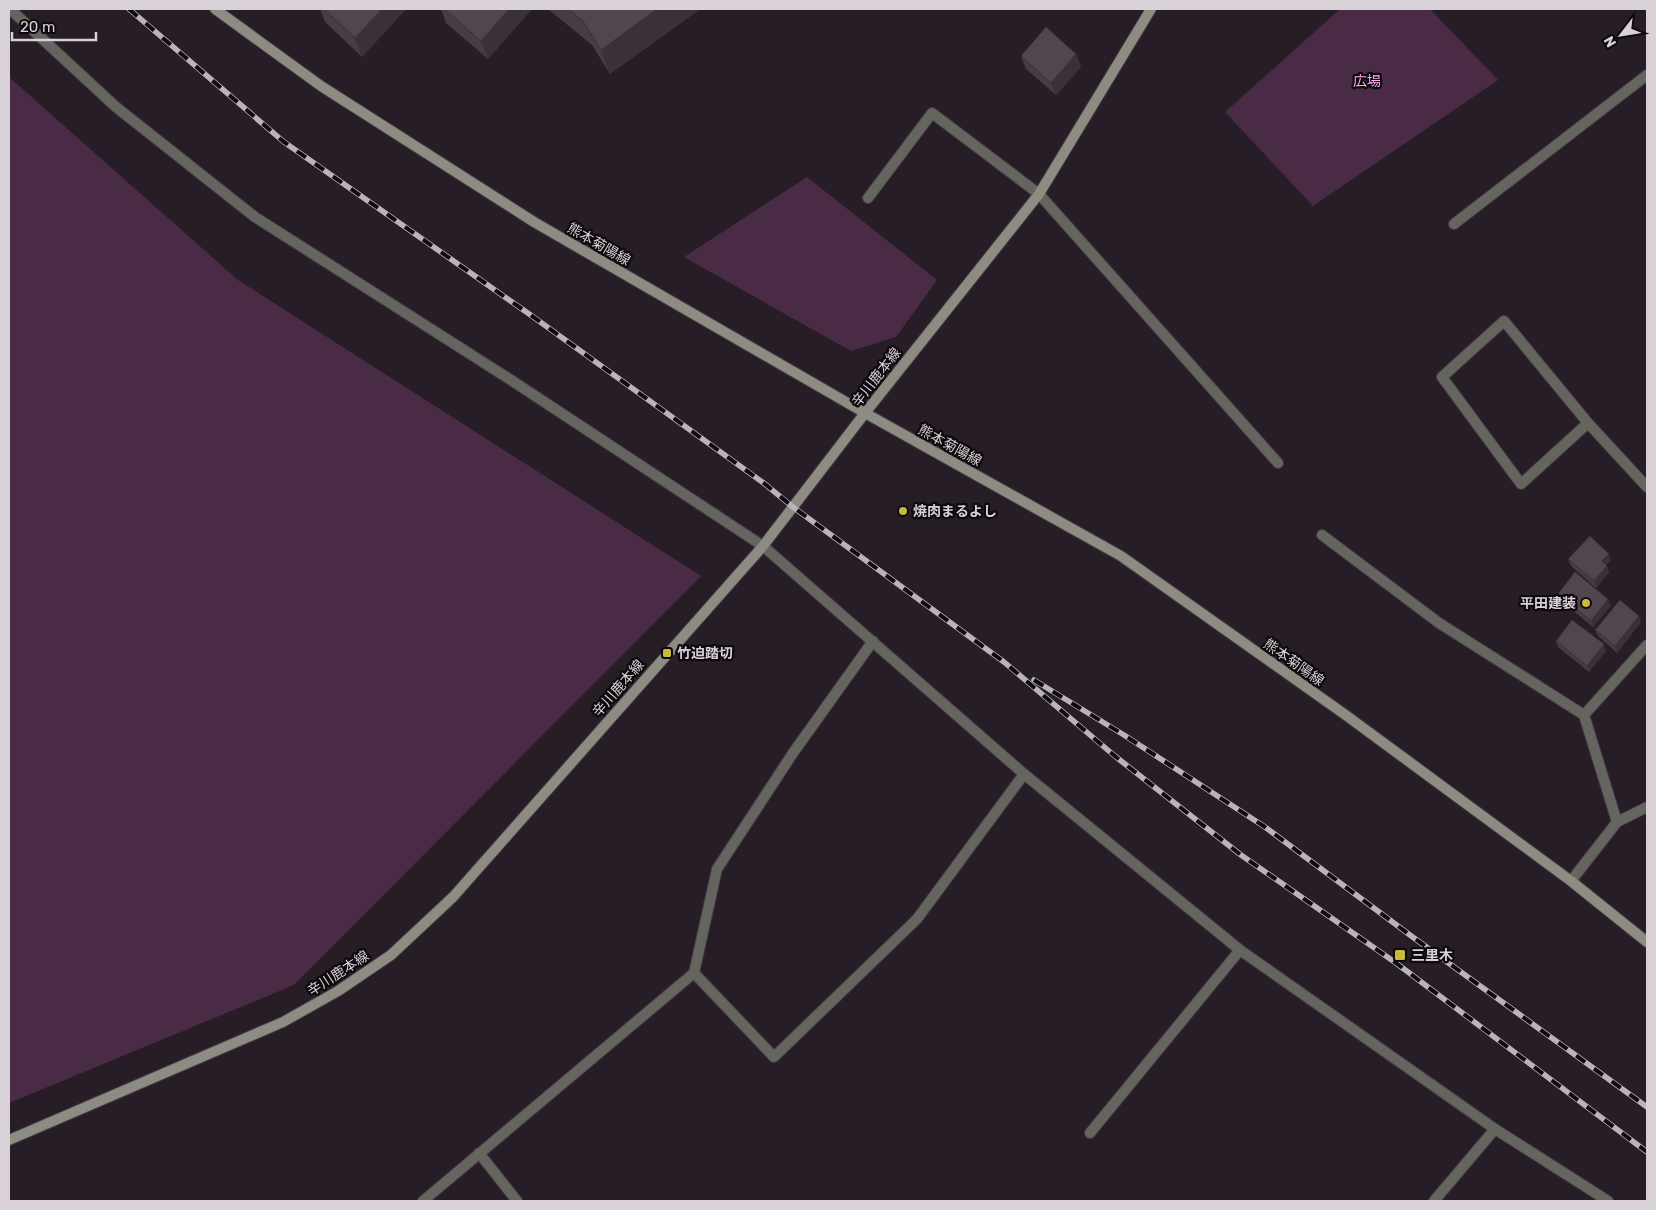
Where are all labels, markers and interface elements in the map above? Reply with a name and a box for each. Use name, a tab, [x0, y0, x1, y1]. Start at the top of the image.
scale bar	[12, 10, 96, 42]
north arrow	[1596, 10, 1646, 60]
text: 20 m	[20, 18, 55, 36]
text: N	[1600, 33, 1620, 50]
park label: 広場	[1353, 73, 1381, 90]
street label: 熊本菊陽線	[564, 220, 633, 269]
street label: 辛川鹿本線	[848, 344, 905, 410]
street label: 熊本菊陽線	[915, 421, 984, 470]
place label: 焼肉まるよし	[913, 503, 997, 520]
marker: 焼肉まるよし	[897, 505, 909, 517]
place label: 平田建装	[1520, 595, 1576, 612]
marker: 平田建装	[1580, 597, 1592, 609]
street label: 熊本菊陽線	[1260, 635, 1327, 689]
place label: 竹迫踏切	[677, 645, 733, 662]
marker: 竹迫踏切	[661, 647, 673, 659]
street label: 辛川鹿本線	[589, 656, 648, 720]
street label: 辛川鹿本線	[304, 947, 372, 1000]
place label: 三里木	[1411, 947, 1453, 964]
marker: 三里木	[1393, 948, 1407, 962]

